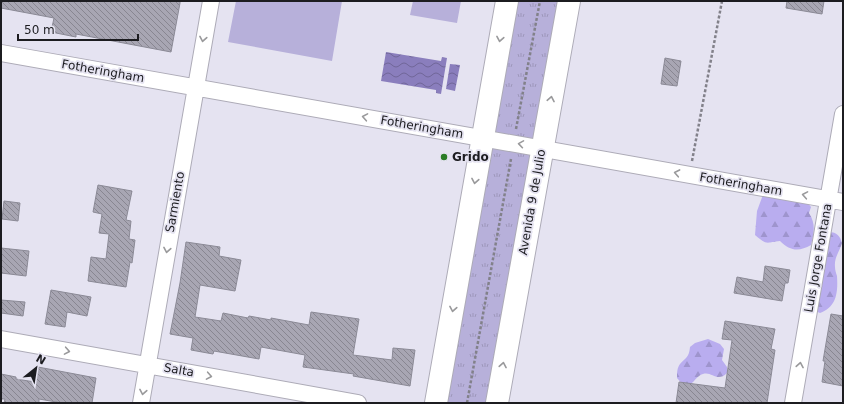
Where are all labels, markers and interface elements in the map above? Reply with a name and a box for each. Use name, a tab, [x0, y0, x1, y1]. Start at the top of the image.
scale bar	[18, 16, 138, 42]
text: 50 m	[24, 23, 55, 37]
one-way arrow	[200, 36, 208, 42]
one-way arrow	[496, 36, 505, 42]
street label: Fotheringham	[61, 57, 145, 85]
one-way arrow	[546, 96, 554, 102]
one-way arrow	[362, 113, 369, 122]
street label: Fotheringham	[380, 113, 464, 141]
one-way arrow	[518, 141, 524, 149]
street label: Avenida 9 de Julio	[516, 148, 548, 256]
place label: Grido	[452, 150, 489, 164]
marker: Grido	[439, 152, 449, 162]
one-way arrow	[673, 169, 680, 178]
street label: Sarmiento	[163, 170, 187, 234]
street label: Fotheringham	[699, 170, 783, 198]
one-way arrow	[471, 178, 480, 184]
one-way arrow	[801, 191, 808, 200]
street label: Luis Jorge Fontana	[802, 202, 834, 314]
one-way arrow	[163, 247, 172, 253]
one-way arrow	[449, 306, 457, 312]
one-way arrow	[64, 346, 70, 354]
north arrow	[16, 348, 56, 388]
text: N	[34, 352, 48, 368]
street label: Salta	[163, 360, 195, 380]
one-way arrow	[499, 361, 507, 368]
one-way arrow	[795, 361, 803, 368]
one-way arrow	[206, 371, 212, 380]
one-way arrow	[139, 389, 148, 395]

